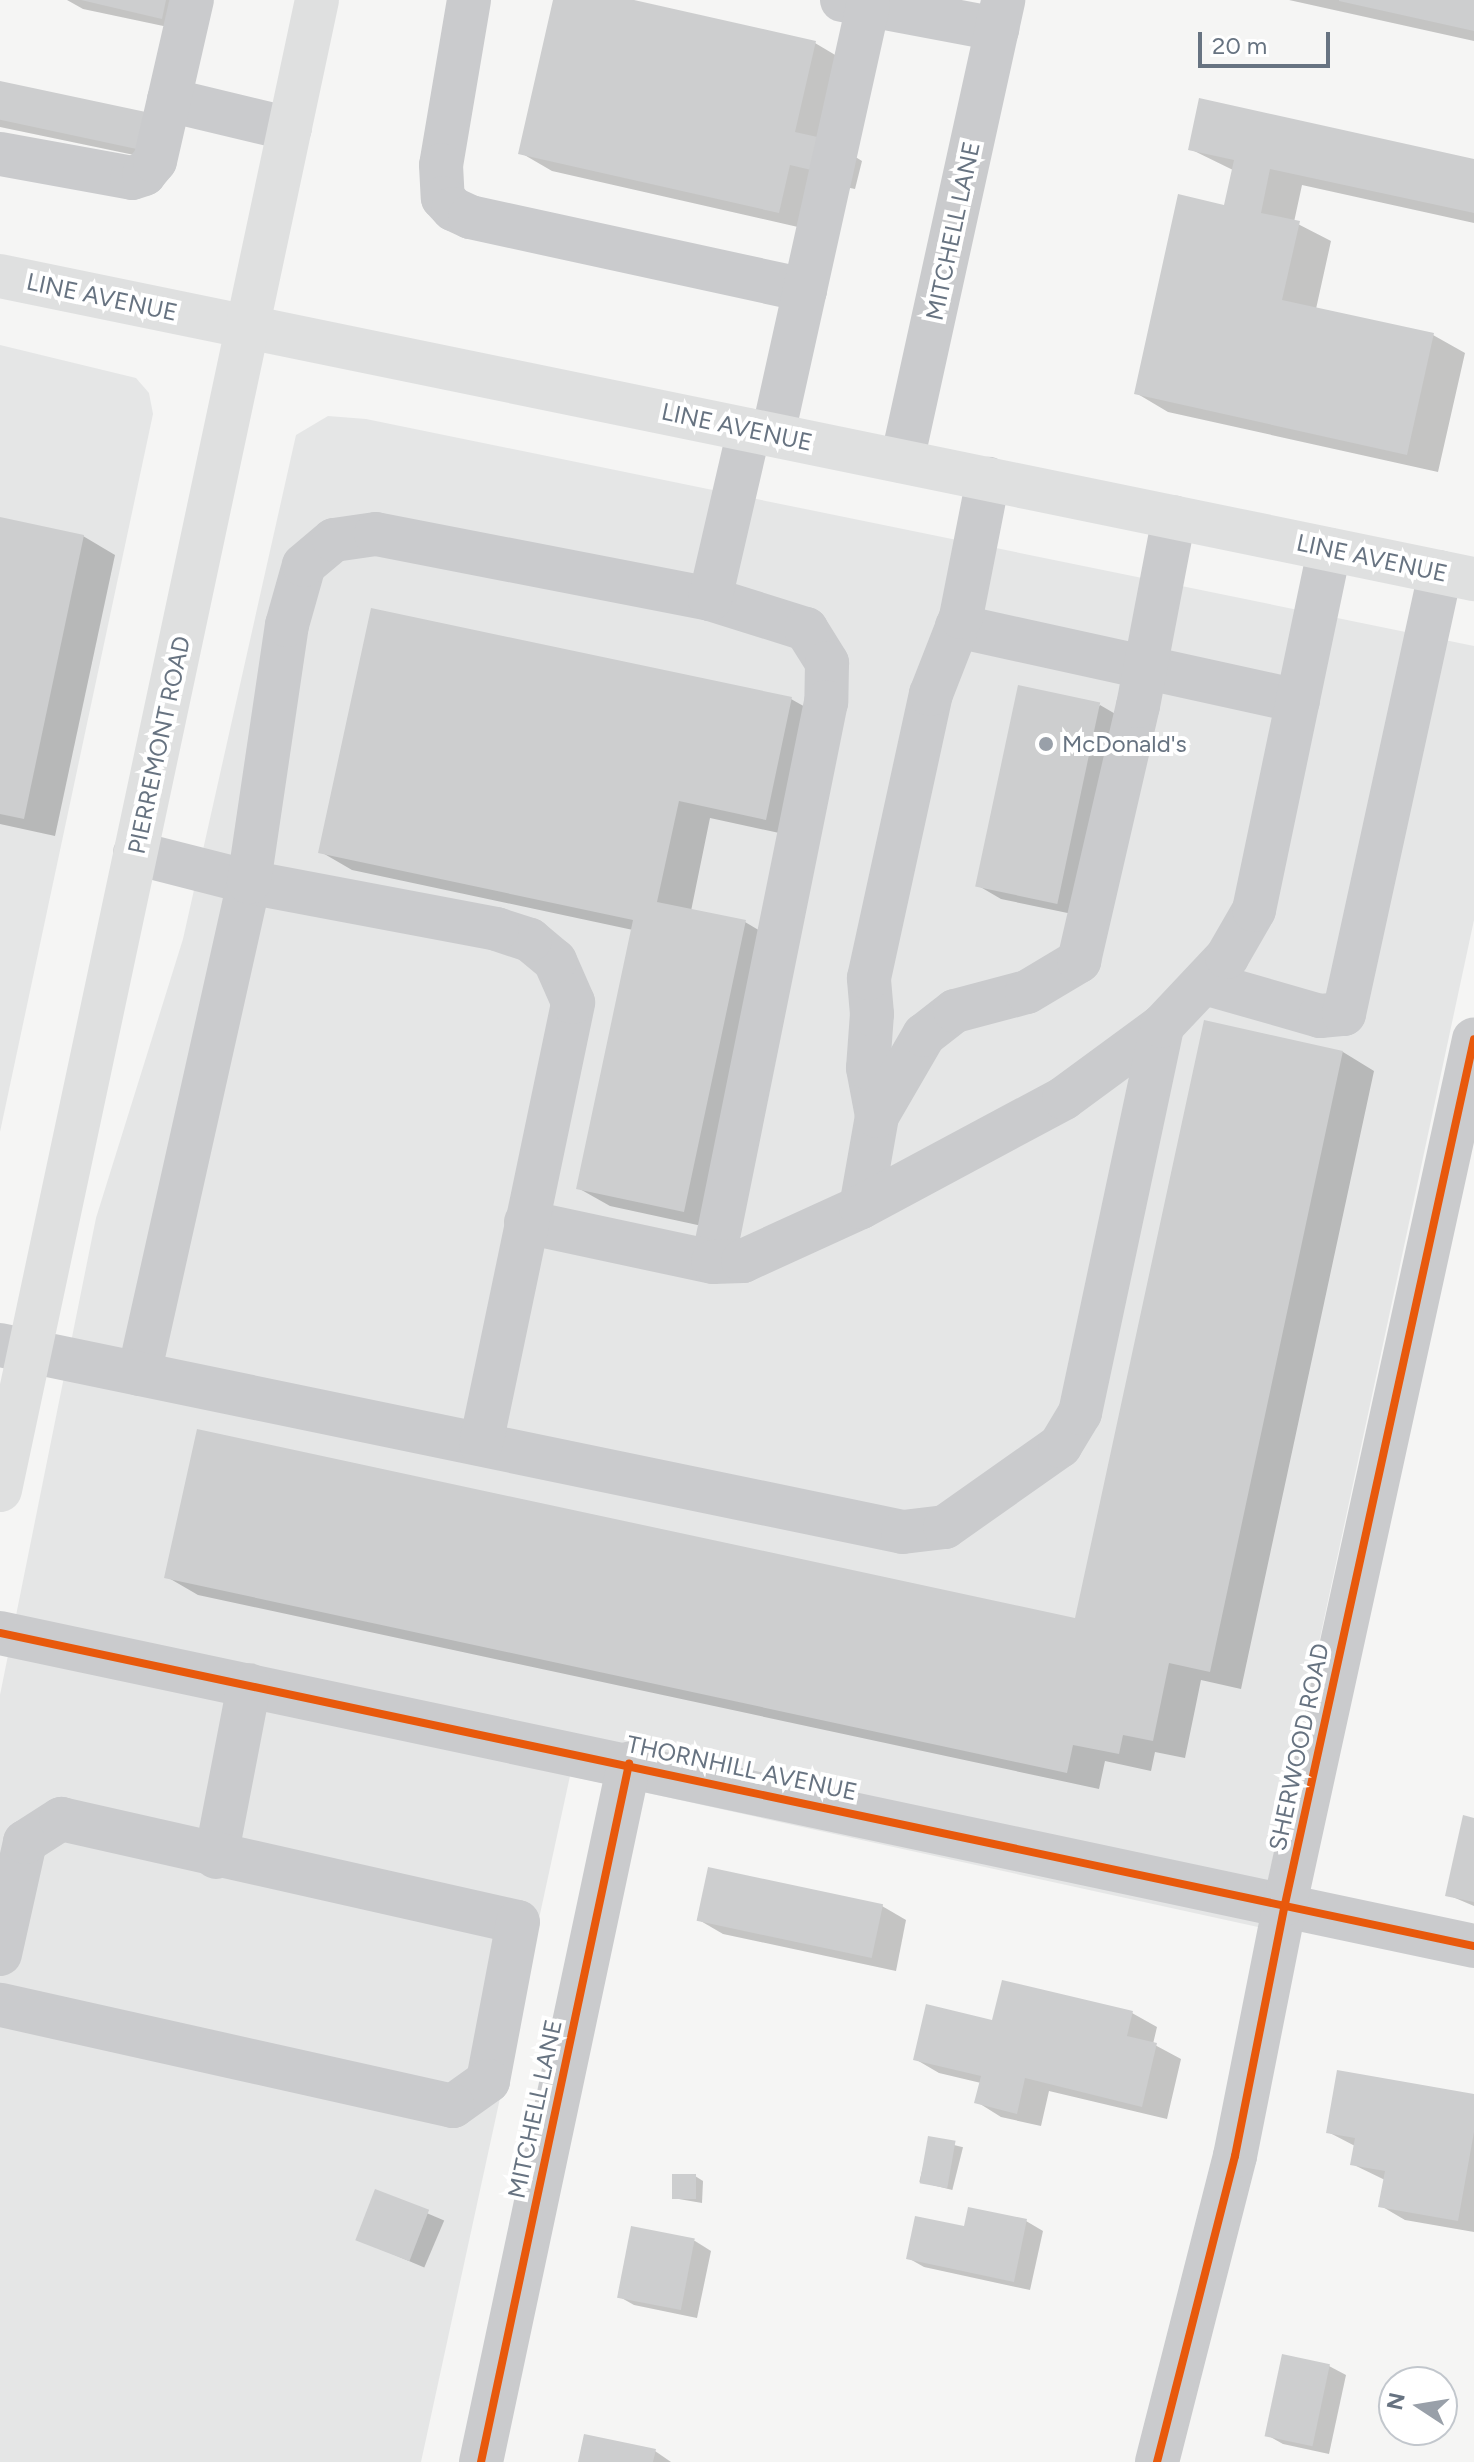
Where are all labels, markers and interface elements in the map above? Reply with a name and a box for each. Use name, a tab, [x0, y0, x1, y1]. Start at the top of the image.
scale bar	[1202, 16, 1334, 66]
text: 20 m	[1212, 31, 1267, 60]
street label: MITCHELL LANE	[920, 139, 986, 323]
street label: LINE AVENUE	[24, 267, 180, 327]
street label: LINE AVENUE	[659, 397, 815, 457]
street label: LINE AVENUE	[1294, 528, 1450, 588]
street label: PIERREMONT ROAD	[122, 633, 196, 857]
place label: McDonald's	[1062, 730, 1187, 758]
marker: McDonald's	[1037, 735, 1055, 753]
street label: SHERWOOD ROAD	[1263, 1641, 1335, 1853]
street label: THORNHILL AVENUE	[624, 1730, 860, 1806]
street label: MITCHELL LANE	[502, 2017, 568, 2201]
north arrow	[1378, 2366, 1458, 2446]
text: N	[1381, 2390, 1411, 2412]

